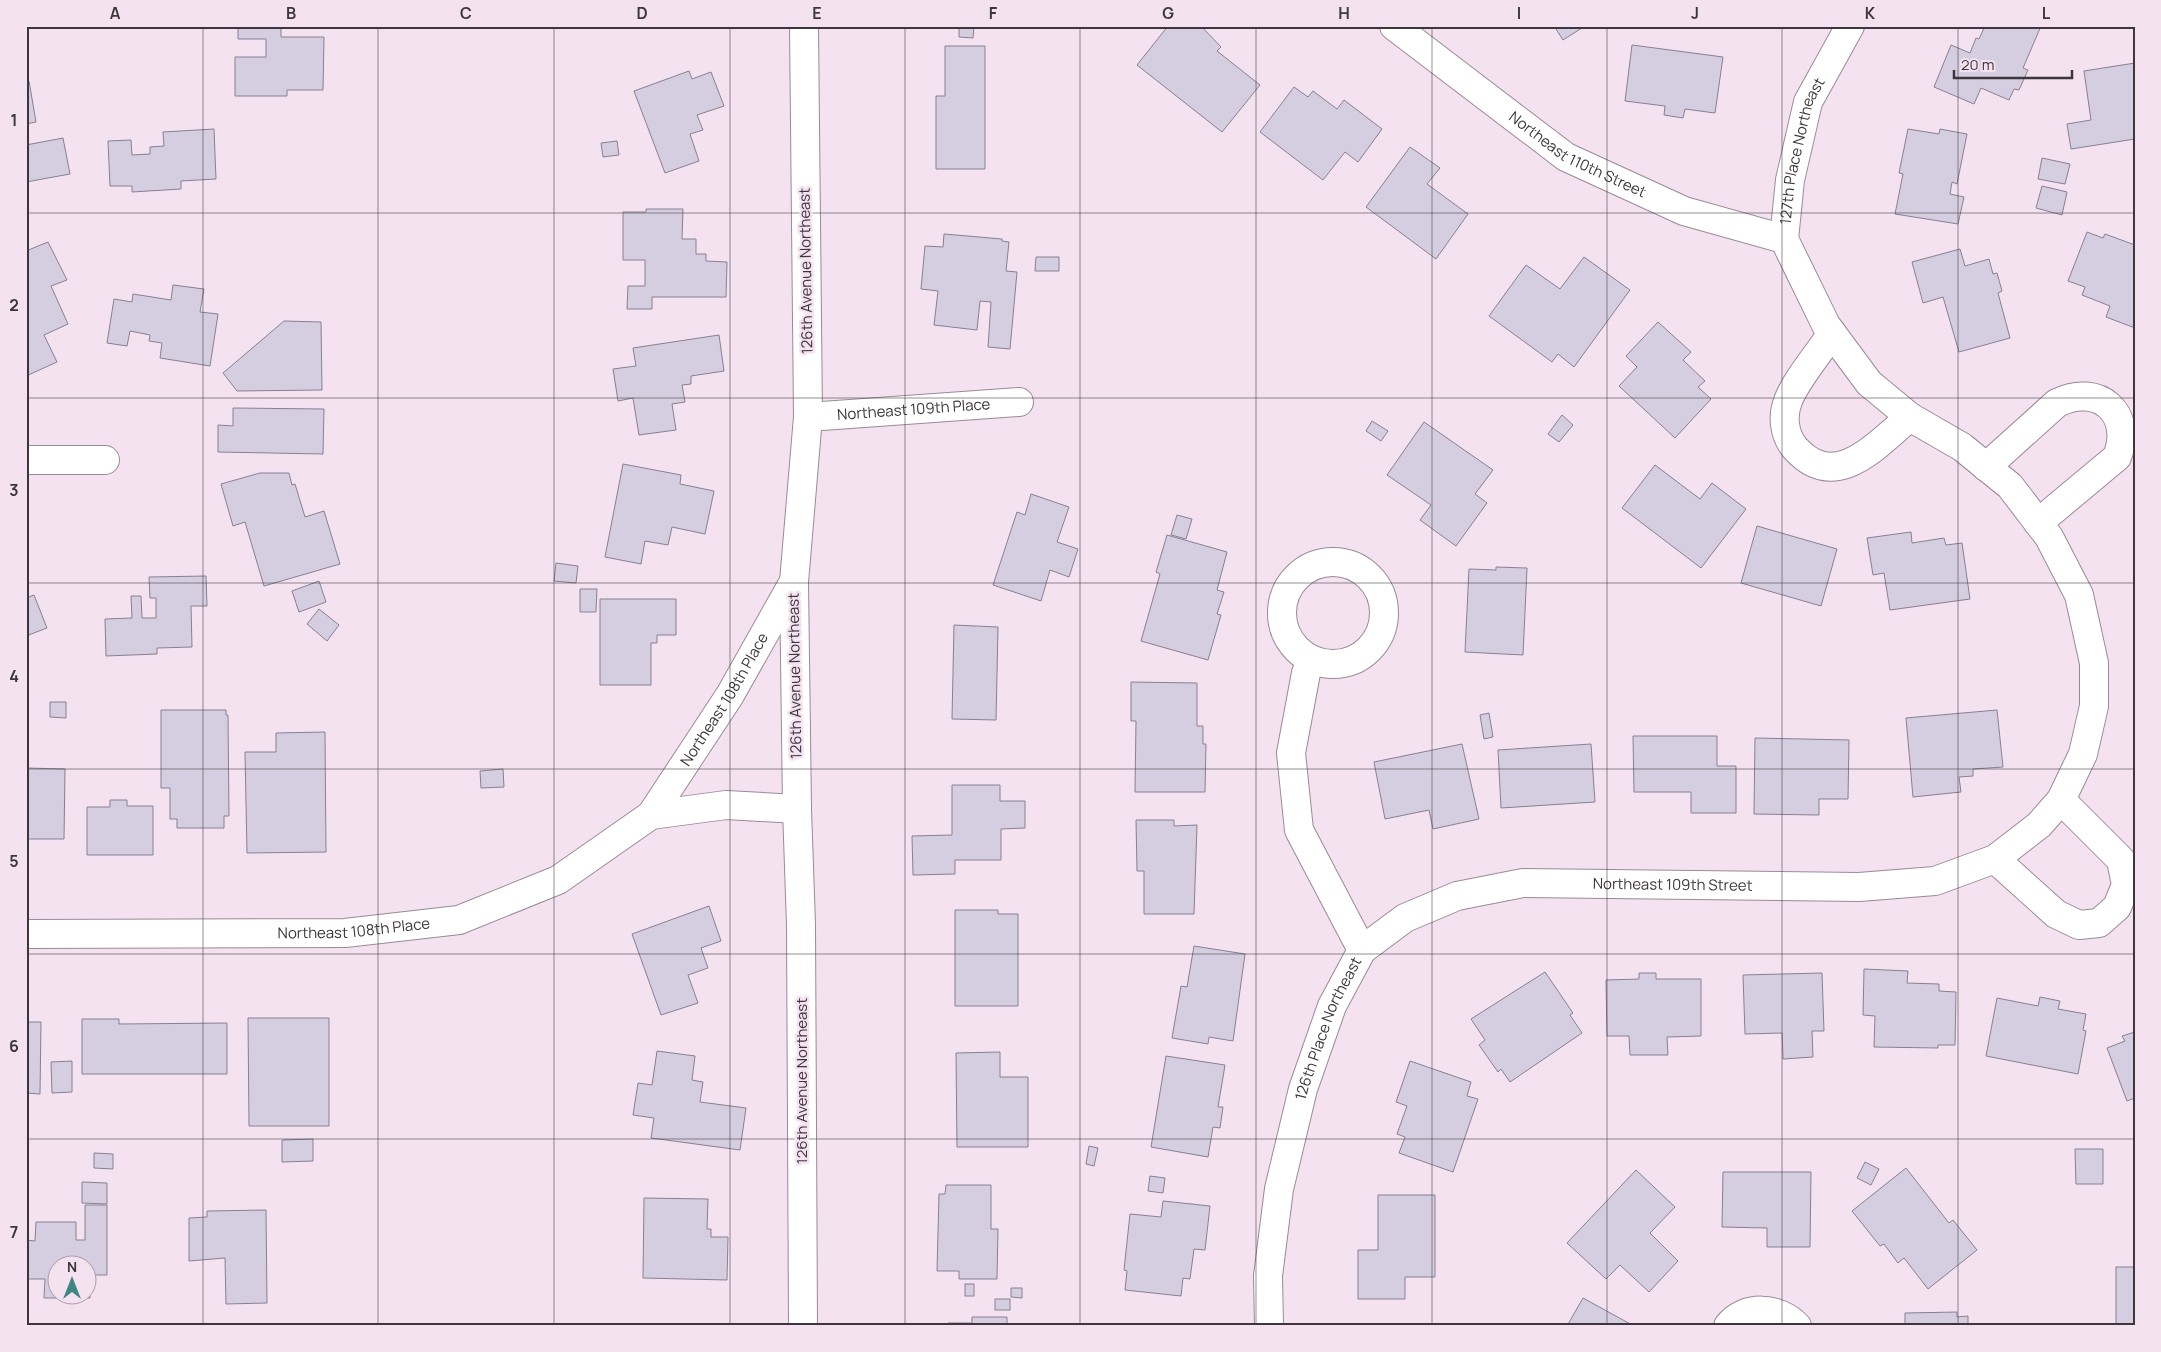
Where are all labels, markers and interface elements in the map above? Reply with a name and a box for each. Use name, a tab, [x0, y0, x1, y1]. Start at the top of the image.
text: A	[110, 2, 121, 24]
text: B	[286, 2, 296, 24]
text: C	[460, 2, 472, 24]
text: D	[636, 2, 648, 24]
text: E	[812, 2, 822, 24]
text: F	[989, 2, 998, 24]
text: G	[1162, 2, 1174, 24]
text: H	[1338, 2, 1350, 24]
text: I	[1517, 2, 1521, 24]
text: J	[1691, 2, 1699, 24]
text: K	[1865, 2, 1876, 24]
text: L	[2042, 2, 2051, 24]
scale bar	[1954, 48, 2071, 80]
text: 20 m	[1961, 54, 1994, 75]
street label: 127th Place Northeast	[1775, 74, 1829, 225]
street label: Northeast 110th Street	[1505, 106, 1650, 202]
text: 1	[10, 109, 18, 131]
street label: 126th Avenue Northeast	[794, 188, 817, 354]
text: 2	[9, 294, 19, 316]
street label: Northeast 109th Place	[836, 393, 991, 425]
text: 3	[9, 479, 19, 501]
street label: 126th Avenue Northeast	[783, 593, 806, 759]
street label: Northeast 108th Place	[675, 629, 773, 770]
text: 4	[9, 665, 19, 687]
text: 5	[9, 850, 19, 872]
street label: Northeast 109th Street	[1593, 873, 1753, 896]
street label: Northeast 108th Place	[278, 912, 431, 943]
street label: 126th Place Northeast	[1290, 953, 1366, 1102]
street label: 126th Avenue Northeast	[791, 998, 812, 1164]
text: 6	[9, 1035, 19, 1057]
text: 7	[10, 1221, 18, 1243]
north arrow	[48, 1254, 98, 1304]
text: N	[67, 1257, 77, 1276]

